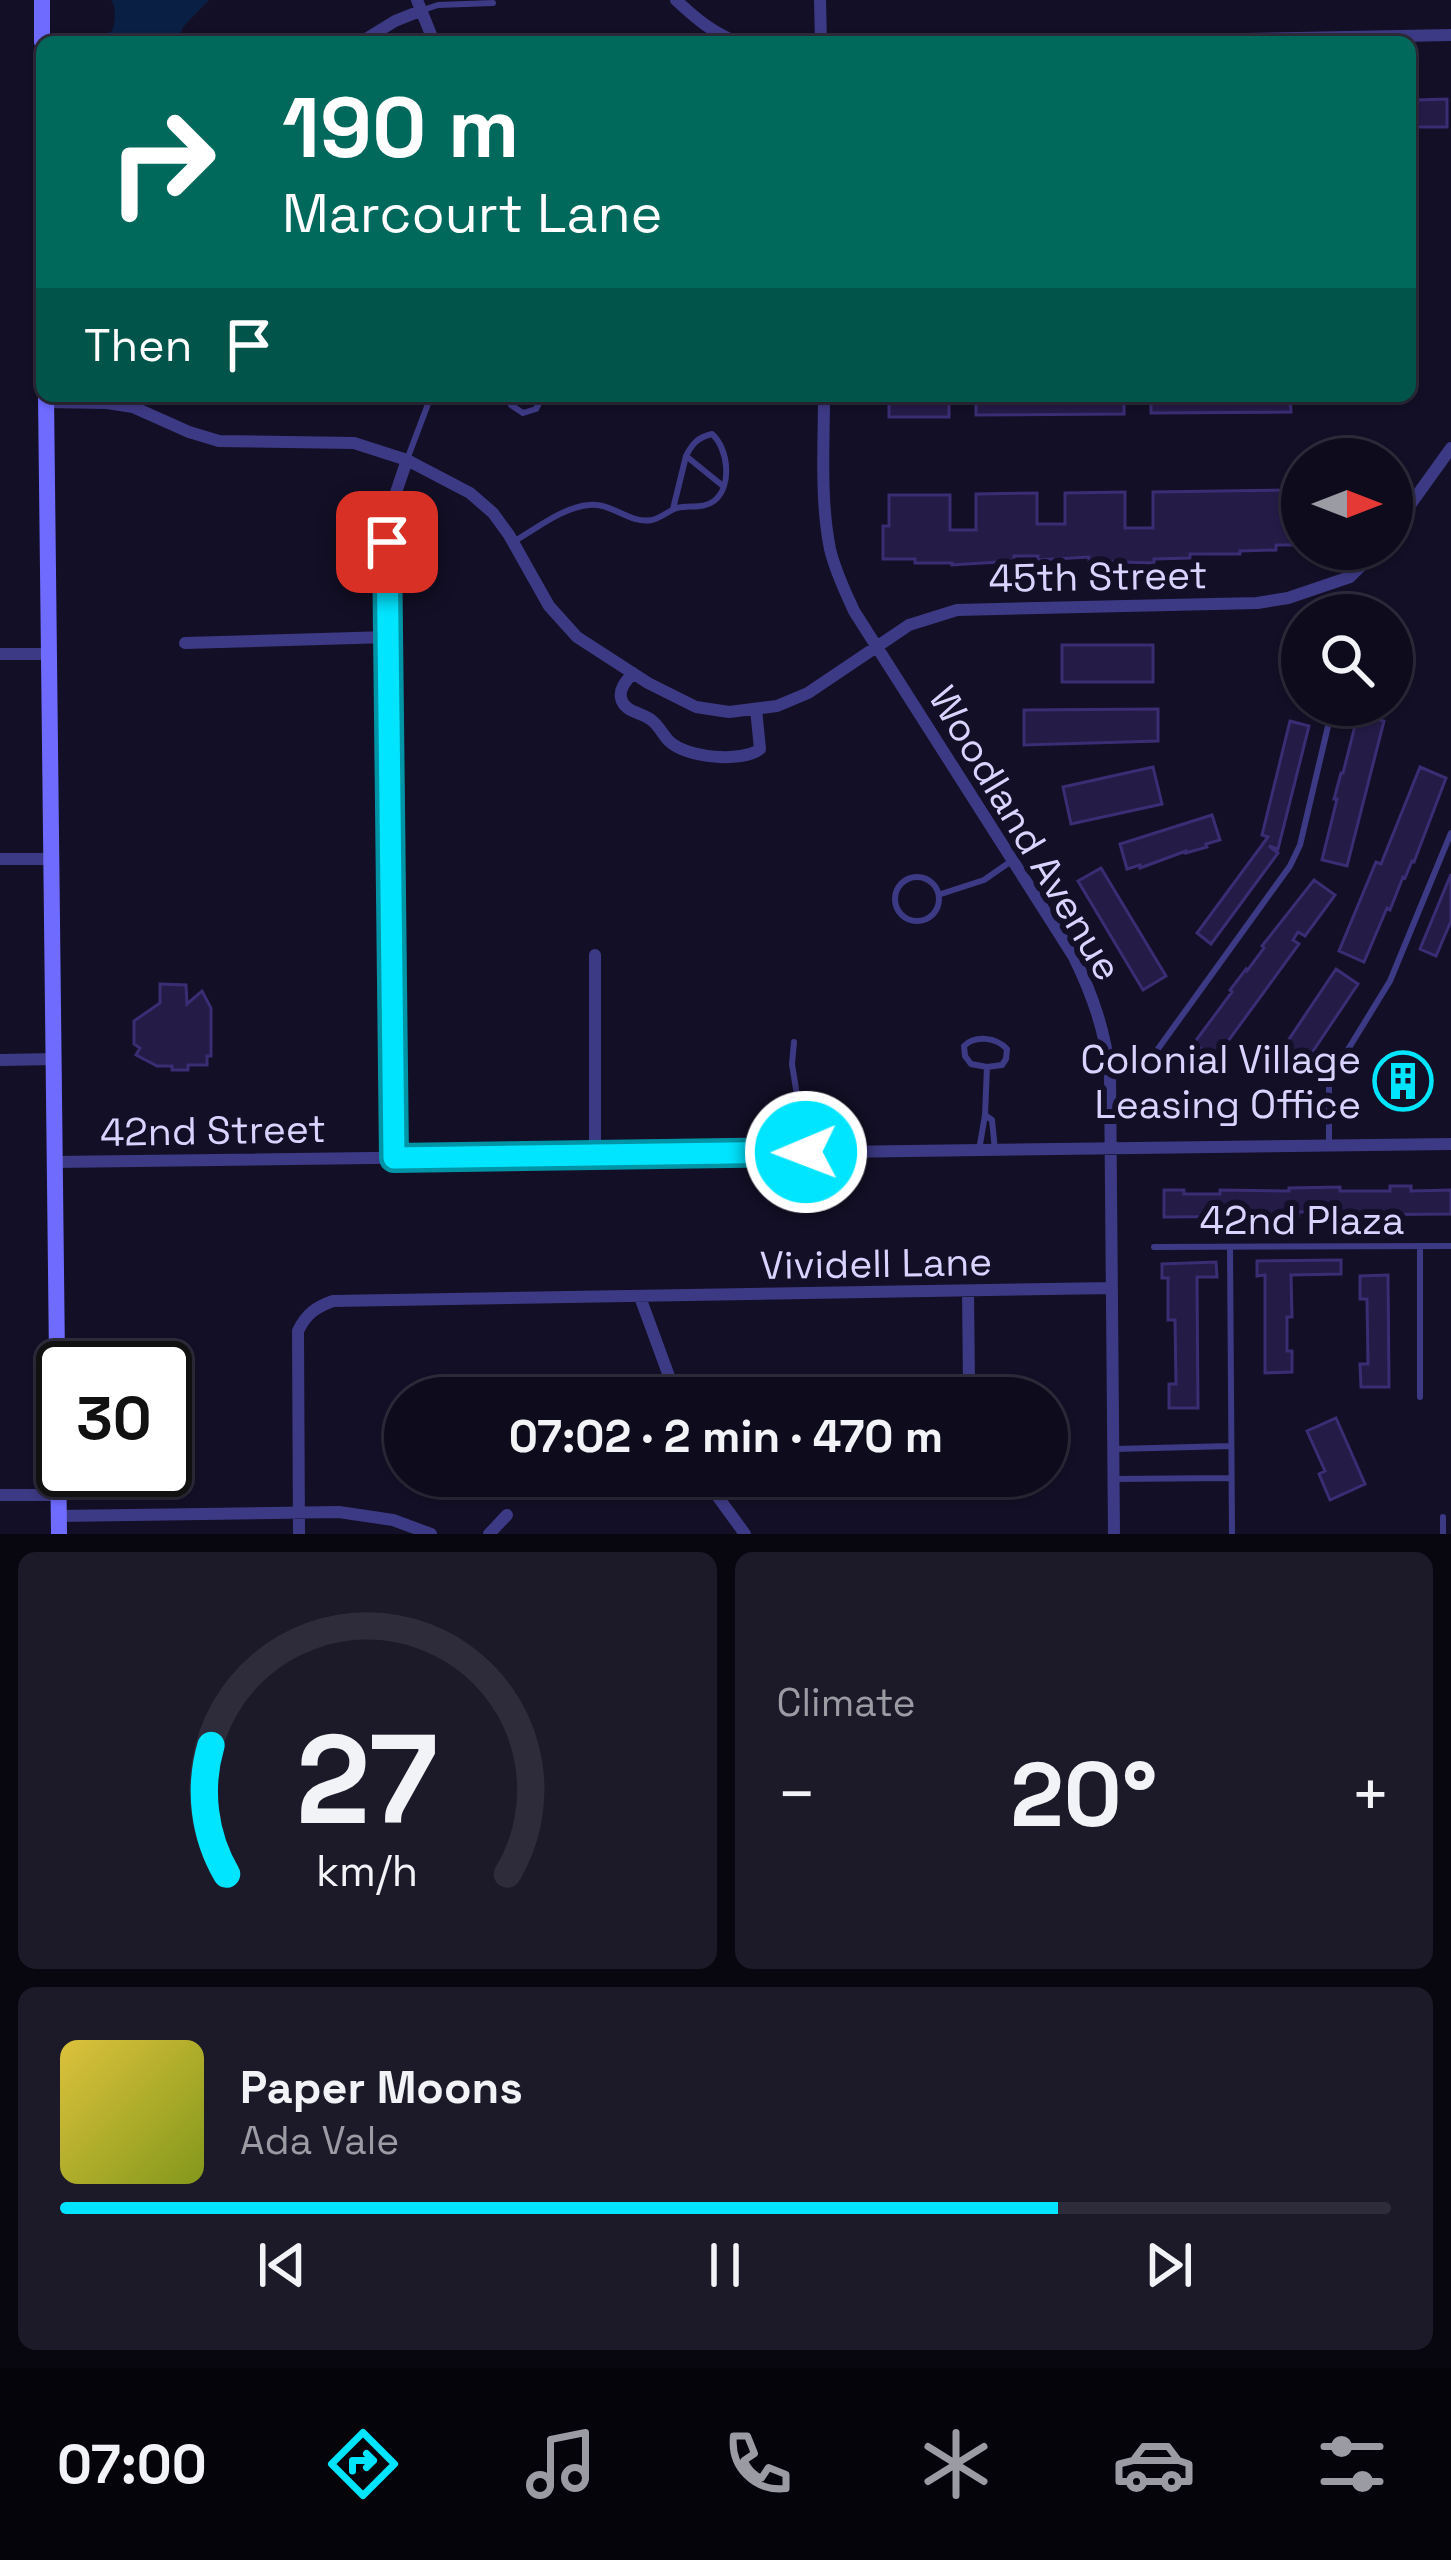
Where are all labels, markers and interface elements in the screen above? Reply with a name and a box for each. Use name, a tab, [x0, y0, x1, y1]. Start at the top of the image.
text: 190 m	[282, 74, 519, 182]
icon: right	[84, 84, 240, 240]
text: Marcourt Lane	[282, 179, 663, 248]
icon: arrive	[216, 312, 282, 378]
text: Then	[84, 317, 192, 374]
north arrow	[1281, 438, 1413, 570]
map controls	[1281, 438, 1413, 726]
pin	[336, 491, 438, 593]
icon: arrive	[354, 509, 420, 575]
street label: 45th Street	[988, 550, 1208, 603]
button: search	[1281, 594, 1413, 726]
street label: Woodland Avenue	[918, 677, 1133, 990]
place label: Colonial Village Leasing Office	[1080, 1035, 1361, 1129]
building icon: Colonial Village Leasing Office	[1372, 1050, 1434, 1112]
position arrow	[743, 1089, 869, 1215]
street label: 42nd Street	[100, 1104, 326, 1157]
street label: 42nd Plaza	[1200, 1196, 1405, 1245]
street label: Vividell Lane	[759, 1237, 993, 1290]
speed limit sign: 30	[36, 1341, 192, 1497]
text: 07:02 · 2 min · 470 m	[509, 1408, 943, 1465]
text: Climate	[777, 1678, 916, 1727]
text: 27	[296, 1700, 438, 1859]
text: 20°	[1010, 1737, 1157, 1852]
text: −	[777, 1752, 817, 1836]
text: +	[1350, 1752, 1391, 1836]
text: km/h	[316, 1843, 418, 1898]
text: Paper Moons	[240, 2059, 523, 2116]
text: Ada Vale	[240, 2116, 399, 2165]
icon: previous	[249, 2232, 315, 2298]
icon: pause	[692, 2232, 758, 2298]
icon: next	[1136, 2232, 1202, 2298]
icon: directions	[321, 2422, 405, 2506]
icon: music	[519, 2422, 603, 2506]
icon: phone	[716, 2422, 800, 2506]
icon: climate	[914, 2422, 998, 2506]
icon: car	[1112, 2422, 1196, 2506]
icon: filters	[1310, 2422, 1394, 2506]
text: 07:00	[57, 2430, 207, 2499]

